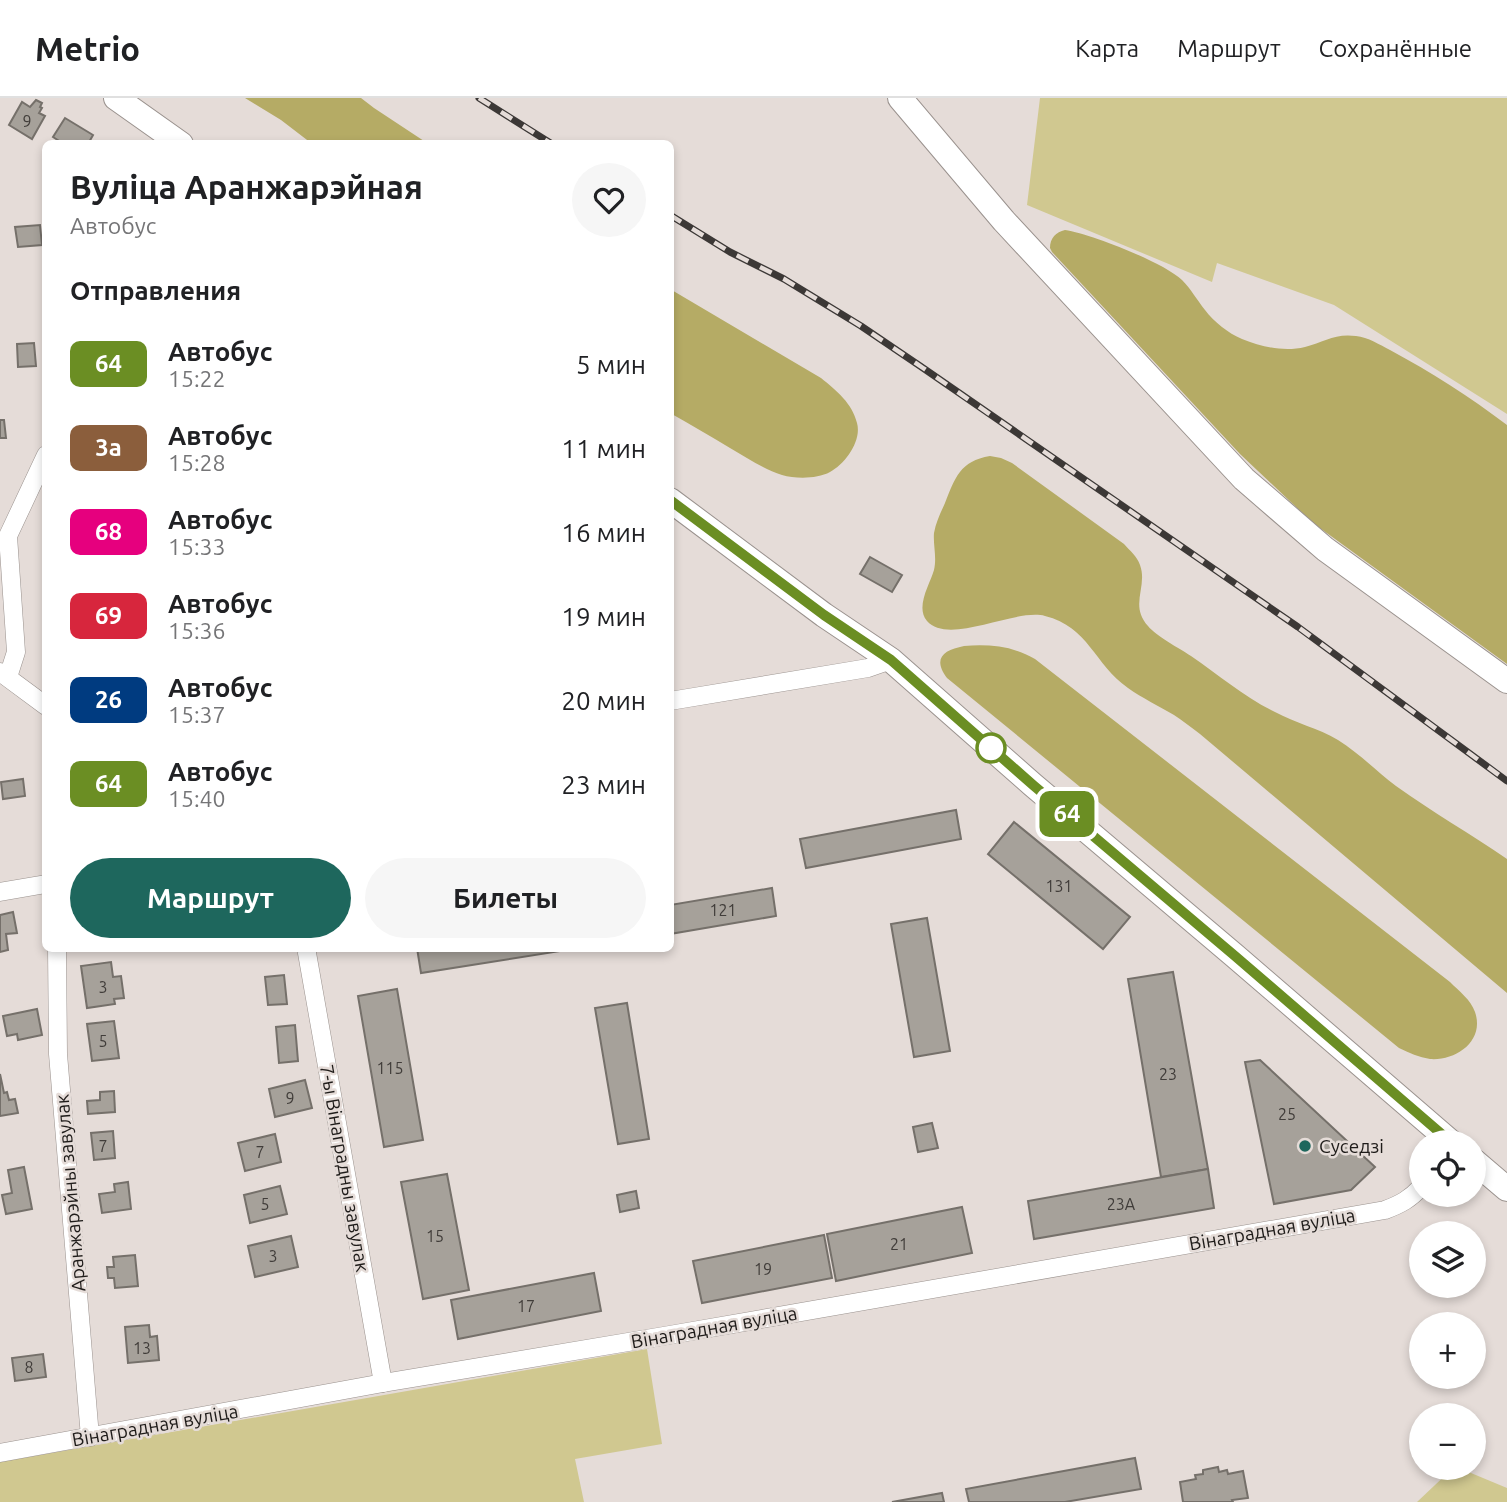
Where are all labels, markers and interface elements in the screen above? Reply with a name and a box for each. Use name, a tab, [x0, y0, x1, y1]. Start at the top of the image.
text: Metrio	[35, 30, 140, 67]
text: Карта	[1075, 35, 1139, 62]
text: Маршрут	[1177, 35, 1281, 62]
text: Сохранённые	[1319, 35, 1472, 62]
house number: 9	[22, 112, 32, 130]
button: heart	[572, 163, 646, 237]
text: Вуліца Аранжарэйная	[70, 168, 423, 205]
text: Автобус	[70, 213, 157, 238]
text: Отправления	[70, 276, 241, 305]
text: Автобус	[168, 337, 272, 366]
text: 64	[95, 350, 122, 377]
text: 5 мин	[576, 350, 646, 379]
text: 15:22	[168, 366, 226, 391]
text: Автобус	[168, 421, 272, 450]
text: 3а	[95, 434, 122, 461]
text: 11 мин	[561, 434, 646, 463]
text: 15:28	[168, 450, 226, 475]
text: Автобус	[168, 505, 272, 534]
text: 68	[95, 518, 122, 545]
text: 16 мин	[561, 518, 646, 547]
text: 15:33	[168, 534, 226, 559]
text: Автобус	[168, 589, 272, 618]
text: 69	[95, 602, 122, 629]
text: 19 мин	[561, 602, 646, 631]
text: 15:36	[168, 618, 226, 643]
text: Автобус	[168, 673, 272, 702]
text: 26	[95, 686, 122, 713]
text: 20 мин	[561, 686, 646, 715]
text: 15:37	[168, 702, 226, 727]
unlabelled marker	[976, 733, 1006, 763]
text: Автобус	[168, 757, 272, 786]
text: 64	[95, 770, 122, 797]
text: 23 мин	[561, 770, 646, 799]
text: 15:40	[168, 786, 226, 811]
line badge: 64	[1036, 791, 1098, 837]
text: 64	[1053, 800, 1081, 827]
button: Маршрут	[70, 858, 351, 938]
button: Билеты	[365, 858, 646, 938]
house number: 131	[1045, 877, 1073, 895]
house number: 121	[709, 901, 737, 919]
house number: 3	[98, 978, 108, 996]
house number: 5	[98, 1032, 108, 1050]
house number: 115	[376, 1059, 404, 1077]
street label: 7-ы Вінаградны завулак	[316, 1063, 374, 1274]
house number: 23	[1159, 1065, 1177, 1083]
house number: 9	[285, 1089, 295, 1107]
street label: Аранжарэйны завулак	[50, 1093, 90, 1293]
house number: 25	[1278, 1105, 1296, 1123]
map controls	[1409, 1130, 1486, 1480]
button: locate	[1409, 1130, 1486, 1207]
place label: Суседзі	[1319, 1135, 1384, 1157]
house number: 7	[98, 1137, 108, 1155]
marker: Суседзі	[1297, 1138, 1313, 1154]
house number: 7	[255, 1143, 265, 1161]
house number: 5	[260, 1195, 270, 1213]
house number: 23А	[1107, 1195, 1136, 1213]
street label: Вінаградная вуліца	[1187, 1204, 1357, 1254]
button: layers	[1409, 1221, 1486, 1298]
house number: 15	[426, 1227, 444, 1245]
house number: 21	[890, 1235, 908, 1253]
house number: 3	[268, 1247, 278, 1265]
house number: 19	[754, 1260, 772, 1278]
house number: 17	[517, 1297, 535, 1315]
street label: Вінаградная вуліца	[629, 1302, 799, 1352]
button: +	[1409, 1312, 1486, 1389]
house number: 13	[133, 1339, 151, 1357]
house number: 8	[24, 1358, 34, 1376]
street label: Вінаградная вуліца	[70, 1400, 240, 1450]
button: −	[1409, 1403, 1486, 1480]

